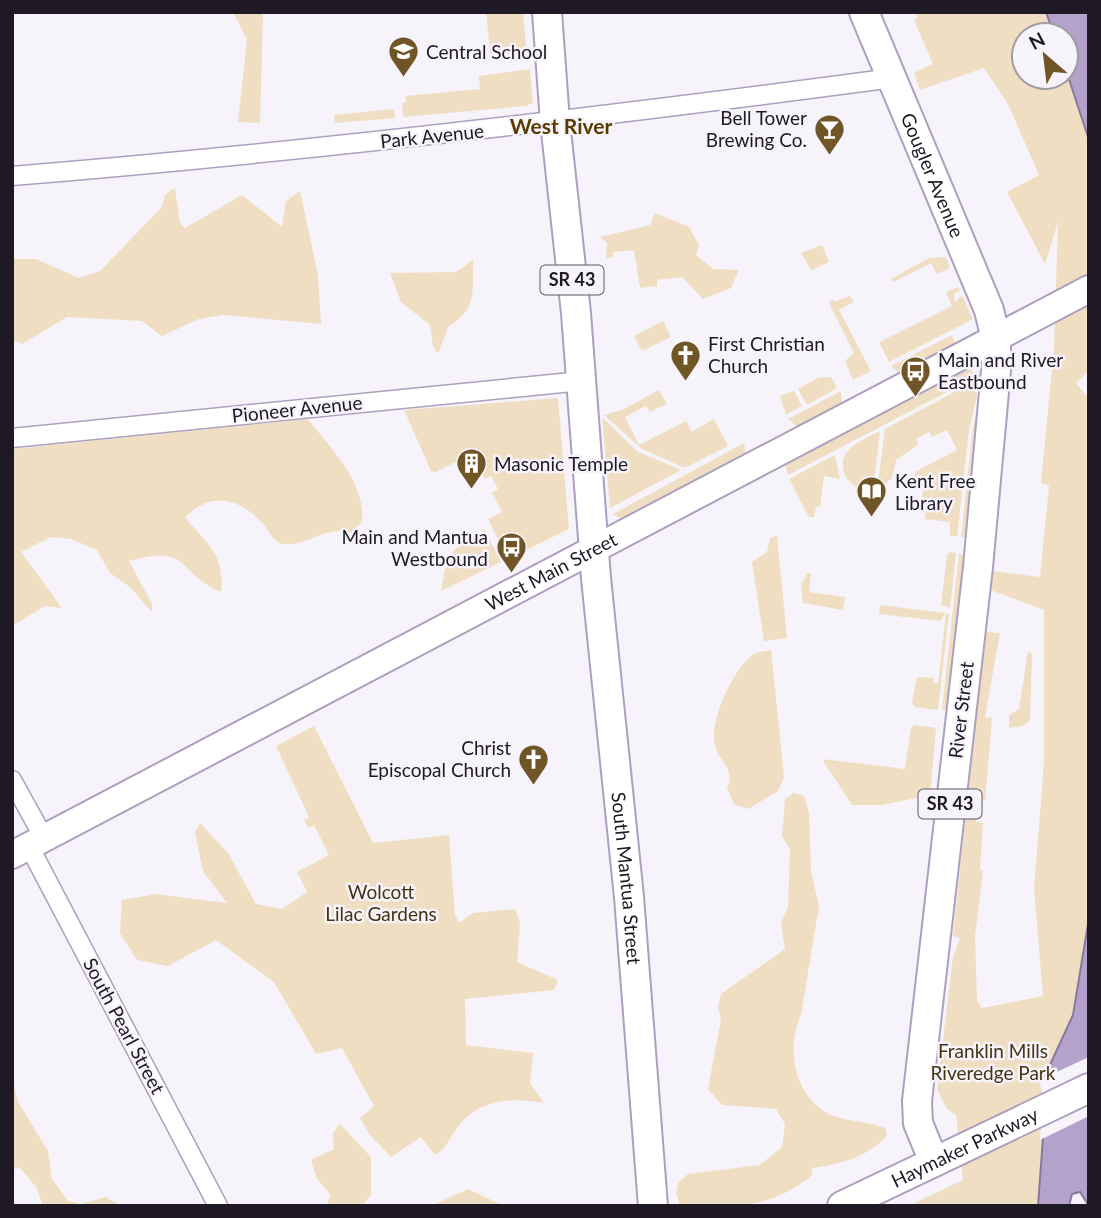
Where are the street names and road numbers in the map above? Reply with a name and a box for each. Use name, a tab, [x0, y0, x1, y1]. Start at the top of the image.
street label: Gougler Avenue	[897, 109, 969, 241]
street label: Park Avenue	[379, 119, 485, 152]
road number: SR 43	[540, 266, 604, 294]
street label: Pioneer Avenue	[231, 390, 363, 427]
street label: West Main Street	[481, 527, 621, 615]
street label: River Street	[943, 660, 978, 760]
road number: SR 43	[918, 790, 982, 818]
street label: South Mantua Street	[607, 791, 646, 965]
street label: South Pearl Street	[79, 954, 170, 1098]
street label: Haymaker Parkway	[887, 1102, 1042, 1192]

